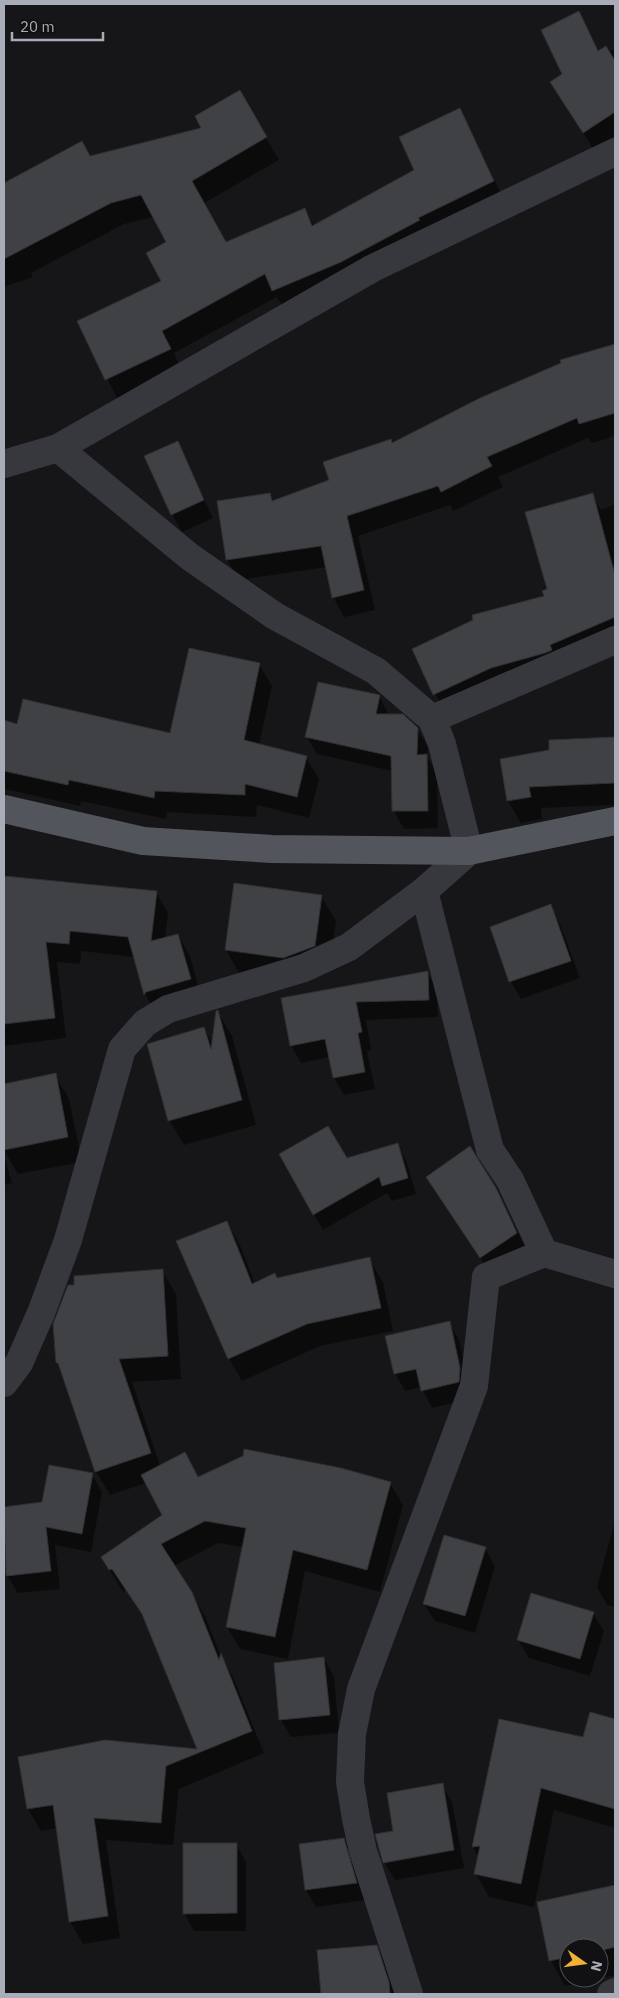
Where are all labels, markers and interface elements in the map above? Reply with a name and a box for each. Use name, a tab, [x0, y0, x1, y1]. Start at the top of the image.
scale bar	[12, 10, 104, 42]
text: 20 m	[20, 17, 55, 36]
north arrow	[559, 1938, 609, 1988]
text: N	[587, 1959, 607, 1973]

